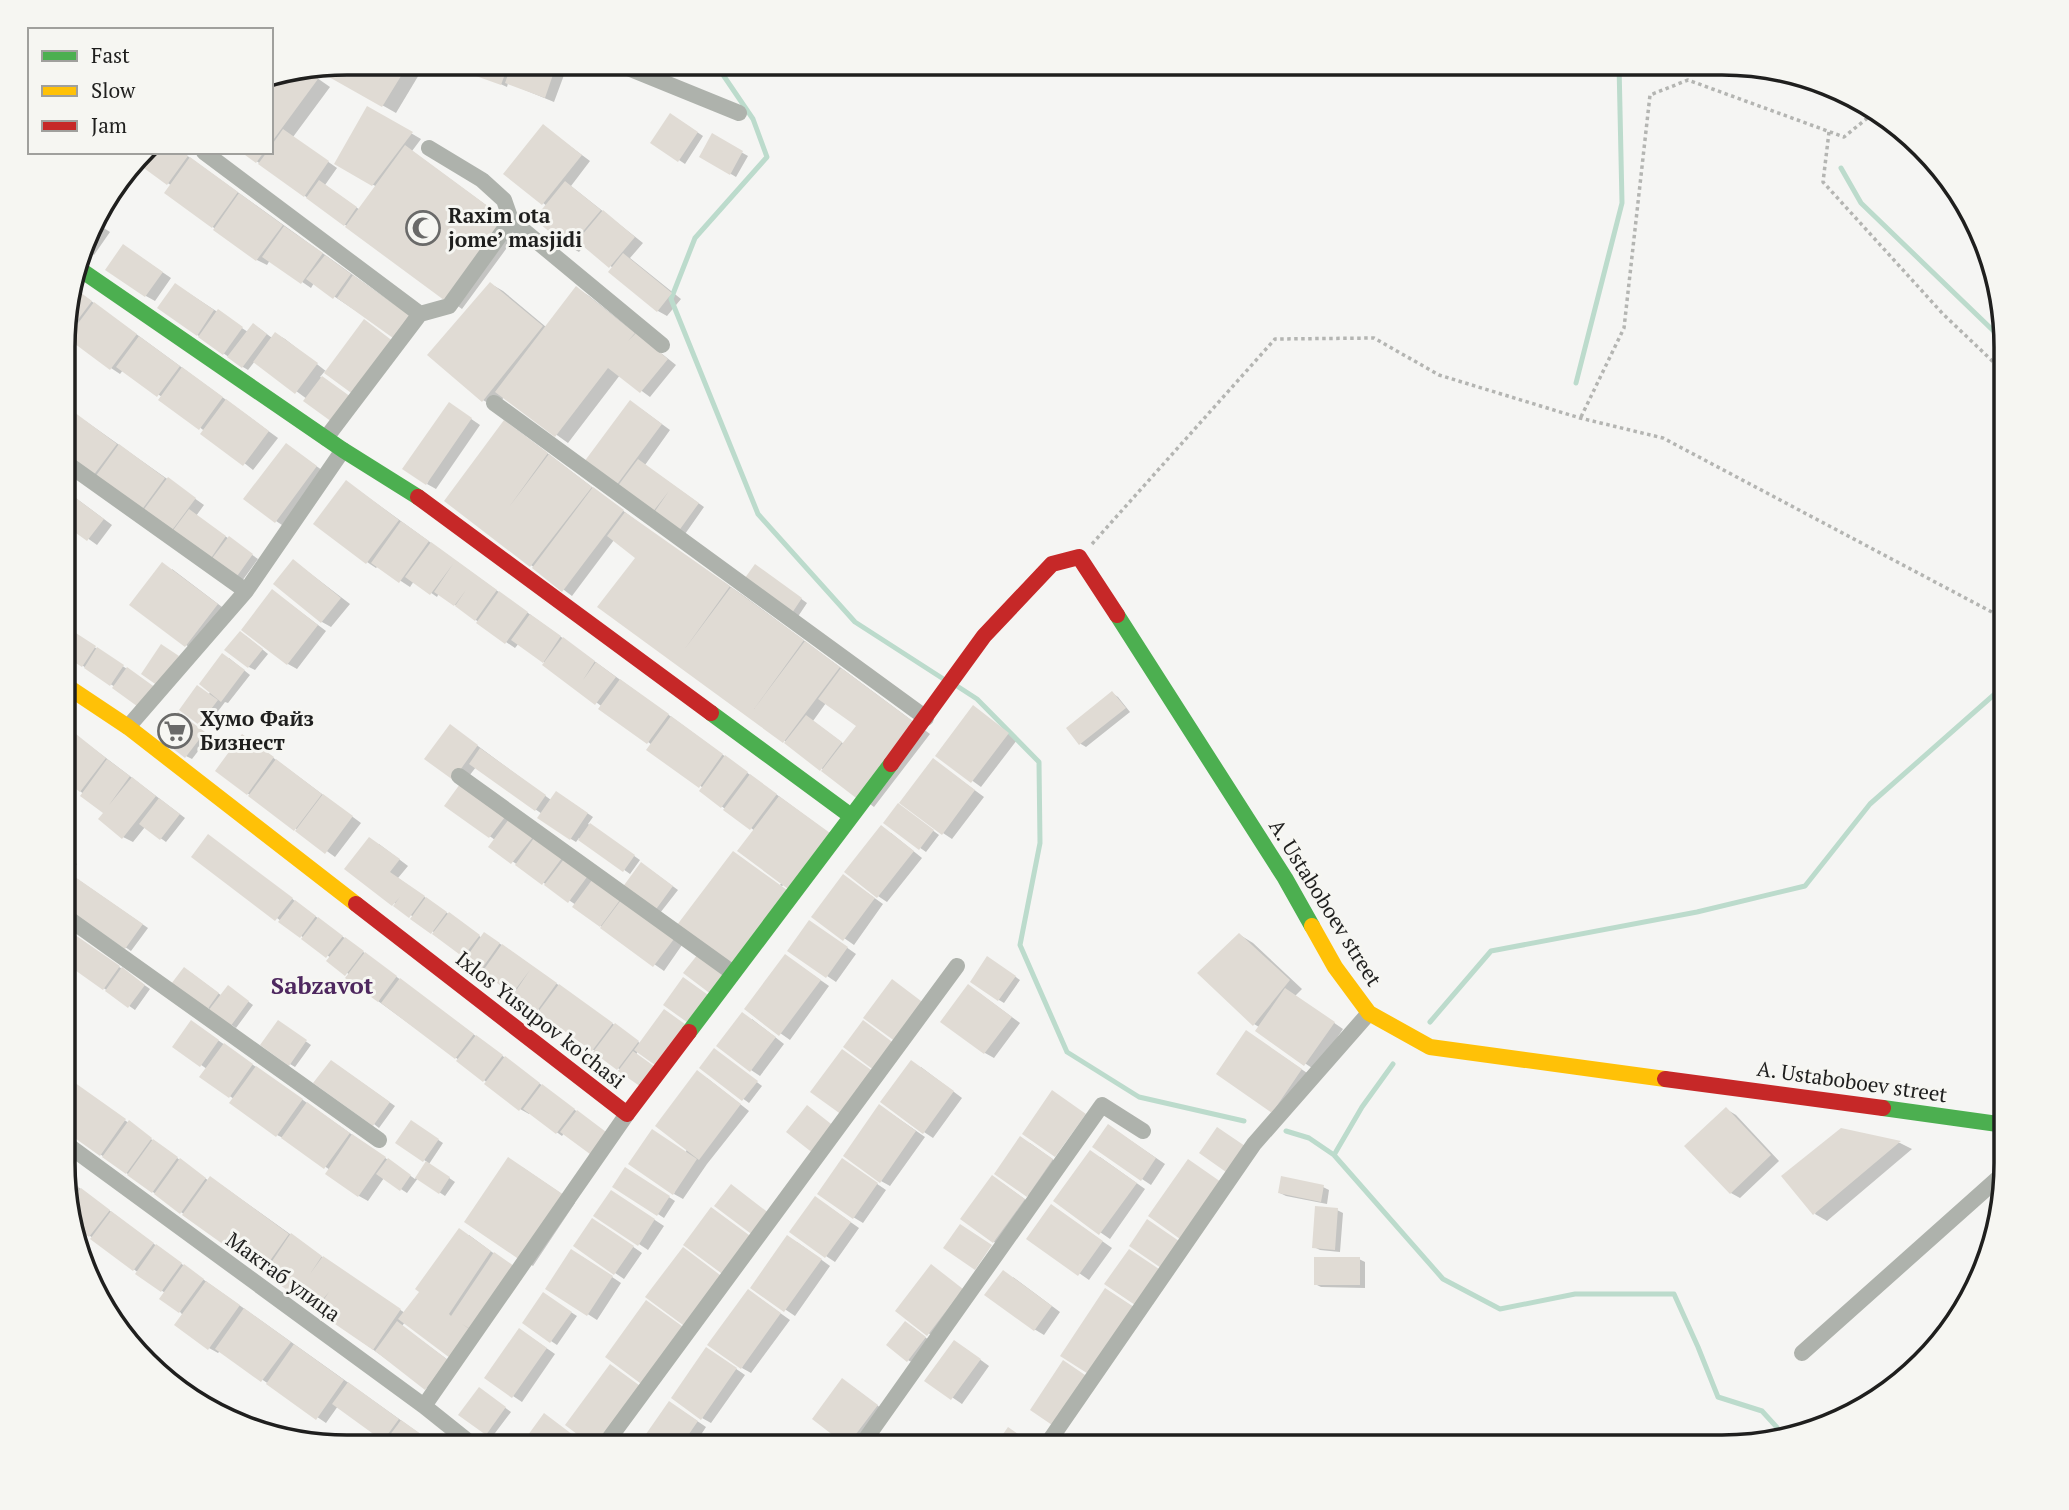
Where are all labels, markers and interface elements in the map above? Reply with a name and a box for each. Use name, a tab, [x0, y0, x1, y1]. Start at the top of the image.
legend	[28, 28, 273, 154]
text: Fast	[91, 41, 130, 69]
text: Slow	[91, 76, 136, 104]
text: Jam	[91, 111, 127, 139]
place label: Raxim ota jome’ masjidi	[448, 201, 582, 253]
mosque icon: Raxim ota jome’ masjidi	[404, 209, 442, 247]
place label: Хумо Файз Бизнест	[200, 704, 314, 756]
supermarket icon: Хумо Файз Бизнест	[156, 712, 194, 750]
street label: A. Ustaboboev street	[1263, 814, 1389, 991]
street label: Ixlos Yusupov ko'chasi	[450, 944, 631, 1094]
district label: Sabzavot	[271, 969, 374, 1001]
street label: A. Ustaboboev street	[1755, 1054, 1949, 1108]
street label: Мактаб улица	[221, 1225, 347, 1328]

